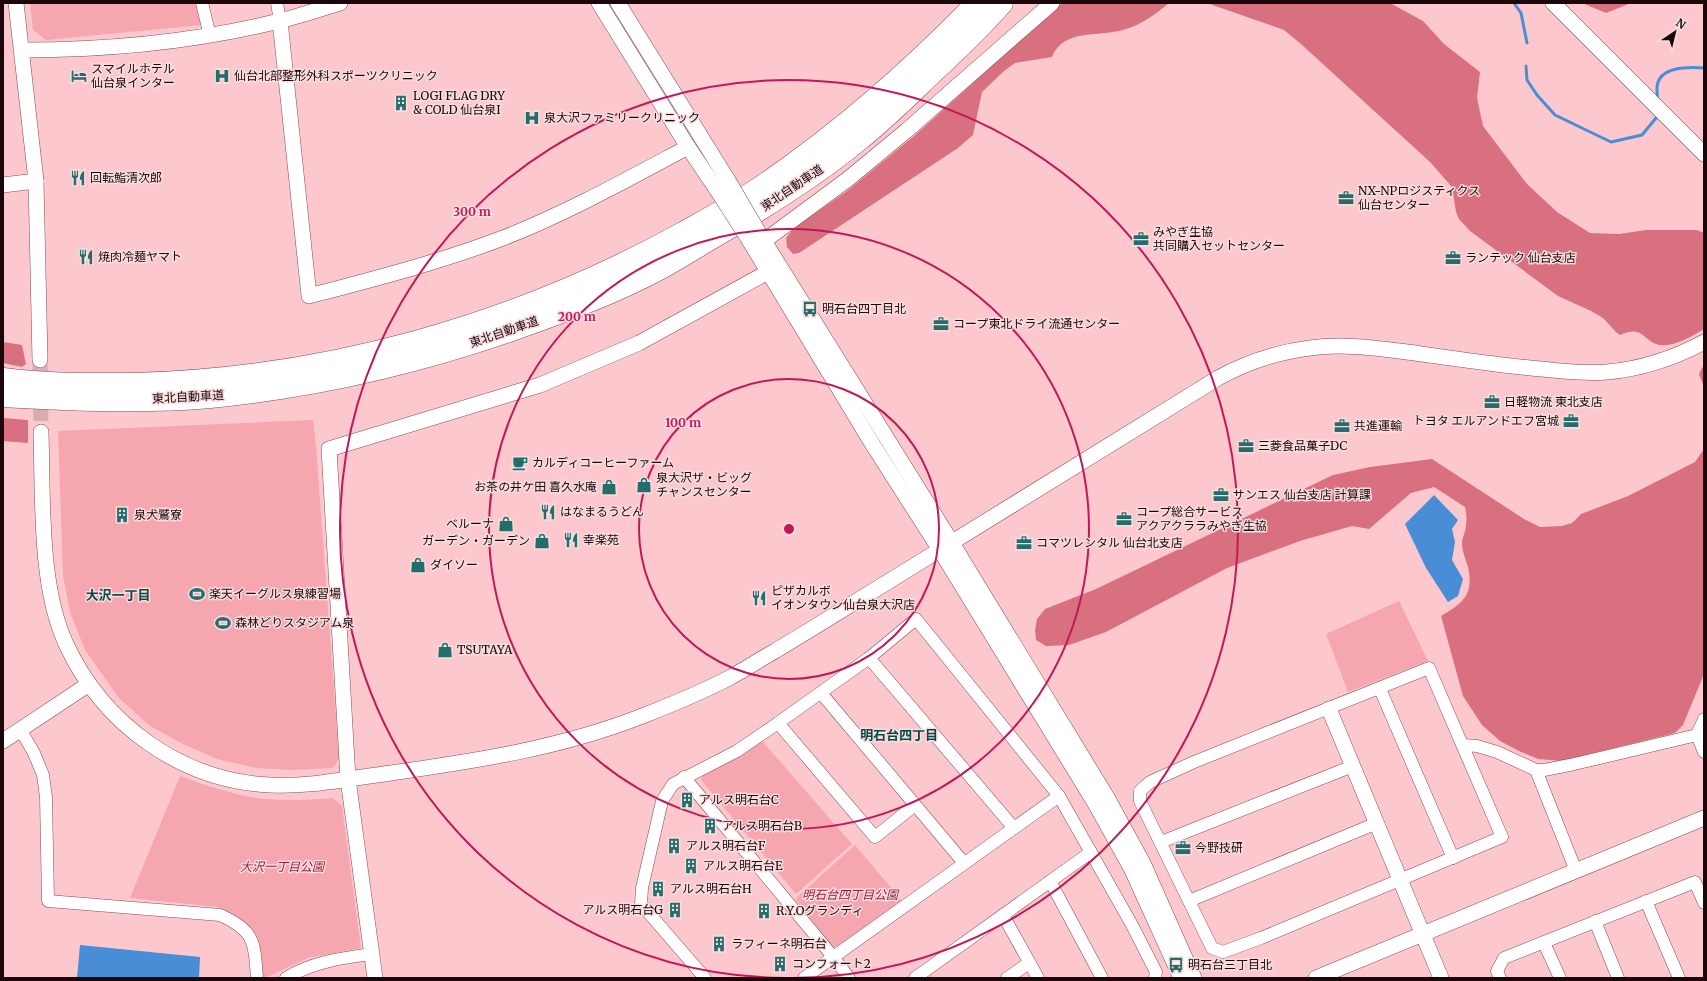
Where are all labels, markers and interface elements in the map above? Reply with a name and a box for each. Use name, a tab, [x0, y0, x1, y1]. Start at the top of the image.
north arrow	[1655, 12, 1695, 52]
text: N	[1673, 16, 1689, 32]
place label: スマイルホテル 仙台泉インター	[91, 61, 175, 90]
hotel icon: スマイルホテル 仙台泉インター	[70, 67, 88, 85]
hospital icon: 仙台北部整形外科スポーツクリニック	[213, 67, 231, 85]
place label: 仙台北部整形外科スポーツクリニック	[234, 68, 438, 83]
place label: LOGI FLAG DRY & COLD 仙台泉I	[413, 88, 505, 117]
building icon: LOGI FLAG DRY & COLD 仙台泉I	[392, 94, 410, 112]
hospital icon: 泉大沢ファミリークリニック	[523, 109, 541, 127]
place label: 泉大沢ファミリークリニック	[544, 110, 700, 125]
street label: 東北自動車道	[758, 161, 826, 214]
restaurant icon: 回転鮨清次郎	[69, 169, 87, 187]
place label: 回転鮨清次郎	[90, 170, 162, 185]
place label: NX-NPロジスティクス 仙台センター	[1358, 183, 1480, 212]
office icon: NX-NPロジスティクス 仙台センター	[1337, 189, 1355, 207]
text: 300 m	[453, 204, 491, 219]
place label: みやぎ生協 共同購入セットセンター	[1153, 224, 1285, 253]
office icon: みやぎ生協 共同購入セットセンター	[1132, 230, 1150, 248]
restaurant icon: 焼肉冷麺ヤマト	[77, 248, 95, 266]
place label: 焼肉冷麺ヤマト	[98, 249, 182, 264]
office icon: ランテック 仙台支店	[1444, 249, 1462, 267]
place label: ランテック 仙台支店	[1465, 250, 1576, 265]
bus stop icon: 明石台四丁目北	[801, 300, 819, 318]
place label: 明石台四丁目北	[822, 301, 906, 316]
text: 200 m	[558, 309, 596, 324]
street label: 東北自動車道	[467, 313, 540, 350]
office icon: コープ東北ドライ流通センター	[932, 315, 950, 333]
place label: コープ東北ドライ流通センター	[953, 316, 1120, 331]
street label: 東北自動車道	[152, 387, 224, 406]
office icon: 日軽物流 東北支店	[1483, 393, 1501, 411]
place label: 日軽物流 東北支店	[1504, 394, 1603, 409]
office icon: トヨタ エルアンドエフ宮城	[1562, 412, 1580, 430]
place label: トヨタ エルアンドエフ宮城	[1413, 413, 1559, 428]
text: 100 m	[665, 415, 701, 430]
office icon: 共進運輸	[1333, 417, 1351, 435]
place label: 共進運輸	[1354, 418, 1402, 433]
office icon: 三菱食品菓子DC	[1237, 437, 1255, 455]
place label: 三菱食品菓子DC	[1258, 438, 1348, 453]
cafe icon: カルディコーヒーファーム	[511, 454, 529, 472]
place label: カルディコーヒーファーム	[532, 455, 674, 470]
place label: 泉大沢ザ・ビッグ チャンスセンター	[656, 470, 752, 499]
shop icon: 泉大沢ザ・ビッグ チャンスセンター	[635, 476, 653, 494]
shop icon: お茶の井ケ田 喜久水庵	[600, 478, 618, 496]
place label: お茶の井ケ田 喜久水庵	[474, 479, 597, 494]
office icon: サンエス 仙台支店 計算課	[1212, 486, 1230, 504]
place label: サンエス 仙台支店 計算課	[1233, 487, 1371, 502]
restaurant icon: はなまるうどん	[539, 503, 557, 521]
place label: はなまるうどん	[560, 504, 644, 519]
place label: コープ総合サービス アクアクララみやぎ生協	[1136, 504, 1267, 533]
building icon: 泉犬鷲寮	[113, 506, 131, 524]
place label: 泉犬鷲寮	[134, 507, 182, 522]
office icon: コープ総合サービス アクアクララみやぎ生協	[1115, 510, 1133, 528]
shop icon: ベルーナ	[497, 515, 515, 533]
place label: ベルーナ	[446, 516, 494, 531]
centre of rings	[782, 522, 796, 536]
restaurant icon: 幸楽苑	[562, 531, 580, 549]
shop icon: ガーデン・ガーデン	[533, 532, 551, 550]
place label: 幸楽苑	[583, 532, 619, 547]
place label: ガーデン・ガーデン	[422, 533, 530, 548]
office icon: コマツレンタル 仙台北支店	[1015, 534, 1033, 552]
place label: コマツレンタル 仙台北支店	[1036, 535, 1183, 550]
shop icon: ダイソー	[409, 556, 427, 574]
place label: ダイソー	[430, 557, 478, 572]
place label: ピザカルボ イオンタウン仙台泉大沢店	[771, 583, 915, 612]
sports icon: 楽天イーグルス泉練習場	[188, 585, 206, 603]
place label: 楽天イーグルス泉練習場	[209, 586, 341, 601]
district label: 大沢一丁目	[85, 587, 151, 604]
restaurant icon: ピザカルボ イオンタウン仙台泉大沢店	[750, 589, 768, 607]
sports icon: 森林どりスタジアム泉	[214, 614, 232, 632]
place label: 森林どりスタジアム泉	[235, 615, 354, 630]
shop icon: TSUTAYA	[436, 641, 454, 659]
place label: TSUTAYA	[457, 642, 513, 657]
district label: 明石台四丁目	[860, 727, 938, 744]
building icon: アルス明石台C	[678, 791, 696, 809]
place label: アルス明石台C	[699, 792, 779, 807]
building icon: アルス明石台B	[701, 817, 719, 835]
place label: アルス明石台B	[722, 818, 802, 833]
building icon: アルス明石台F	[665, 837, 683, 855]
place label: アルス明石台F	[686, 838, 766, 853]
office icon: 今野技研	[1174, 839, 1192, 857]
place label: 今野技研	[1195, 840, 1243, 855]
building icon: アルス明石台E	[682, 857, 700, 875]
place label: アルス明石台E	[703, 858, 783, 873]
park label: 大沢一丁目公園	[240, 859, 326, 874]
building icon: アルス明石台H	[649, 880, 667, 898]
place label: アルス明石台H	[670, 881, 752, 896]
park label: 明石台四丁目公園	[802, 887, 900, 902]
building icon: アルス明石台G	[666, 901, 684, 919]
place label: アルス明石台G	[582, 902, 663, 917]
building icon: R.Y.Oグランディ	[755, 902, 773, 920]
place label: R.Y.Oグランディ	[776, 903, 864, 918]
building icon: ラフィーネ明石台	[710, 935, 728, 953]
place label: ラフィーネ明石台	[731, 936, 827, 951]
building icon: コンフォート2	[771, 955, 789, 973]
place label: コンフォート2	[792, 956, 871, 971]
bus stop icon: 明石台三丁目北	[1167, 956, 1185, 974]
place label: 明石台三丁目北	[1188, 957, 1272, 972]

